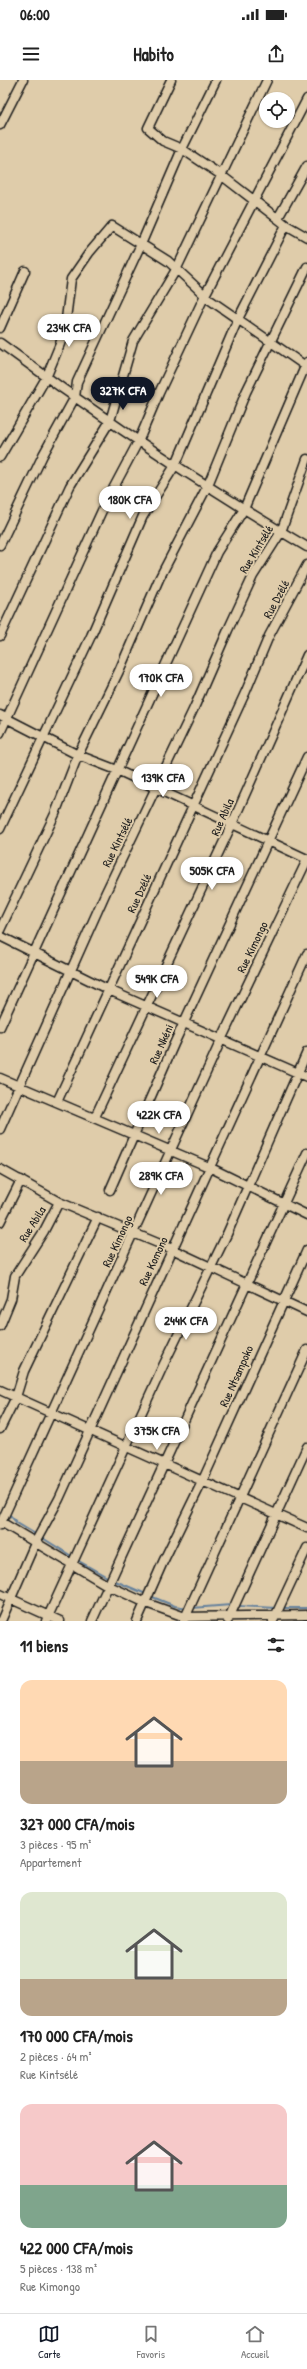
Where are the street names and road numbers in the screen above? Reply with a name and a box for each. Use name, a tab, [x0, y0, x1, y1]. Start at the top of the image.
street label: Rue Kintsélé	[235, 521, 277, 576]
street label: Rue Dzélé	[259, 577, 293, 621]
street label: Rue Abila	[206, 795, 238, 838]
street label: Rue Kintsélé	[98, 814, 136, 870]
street label: Rue Dzélé	[123, 870, 156, 915]
street label: Rue Kimongo	[232, 918, 272, 976]
street label: Rue Nkéni	[145, 1021, 177, 1067]
street label: Rue Abila	[14, 1203, 50, 1245]
street label: Rue Kimongo	[98, 1212, 136, 1270]
street label: Rue Komono	[134, 1234, 172, 1288]
street label: Rue Ntsampoko	[215, 1342, 257, 1409]

